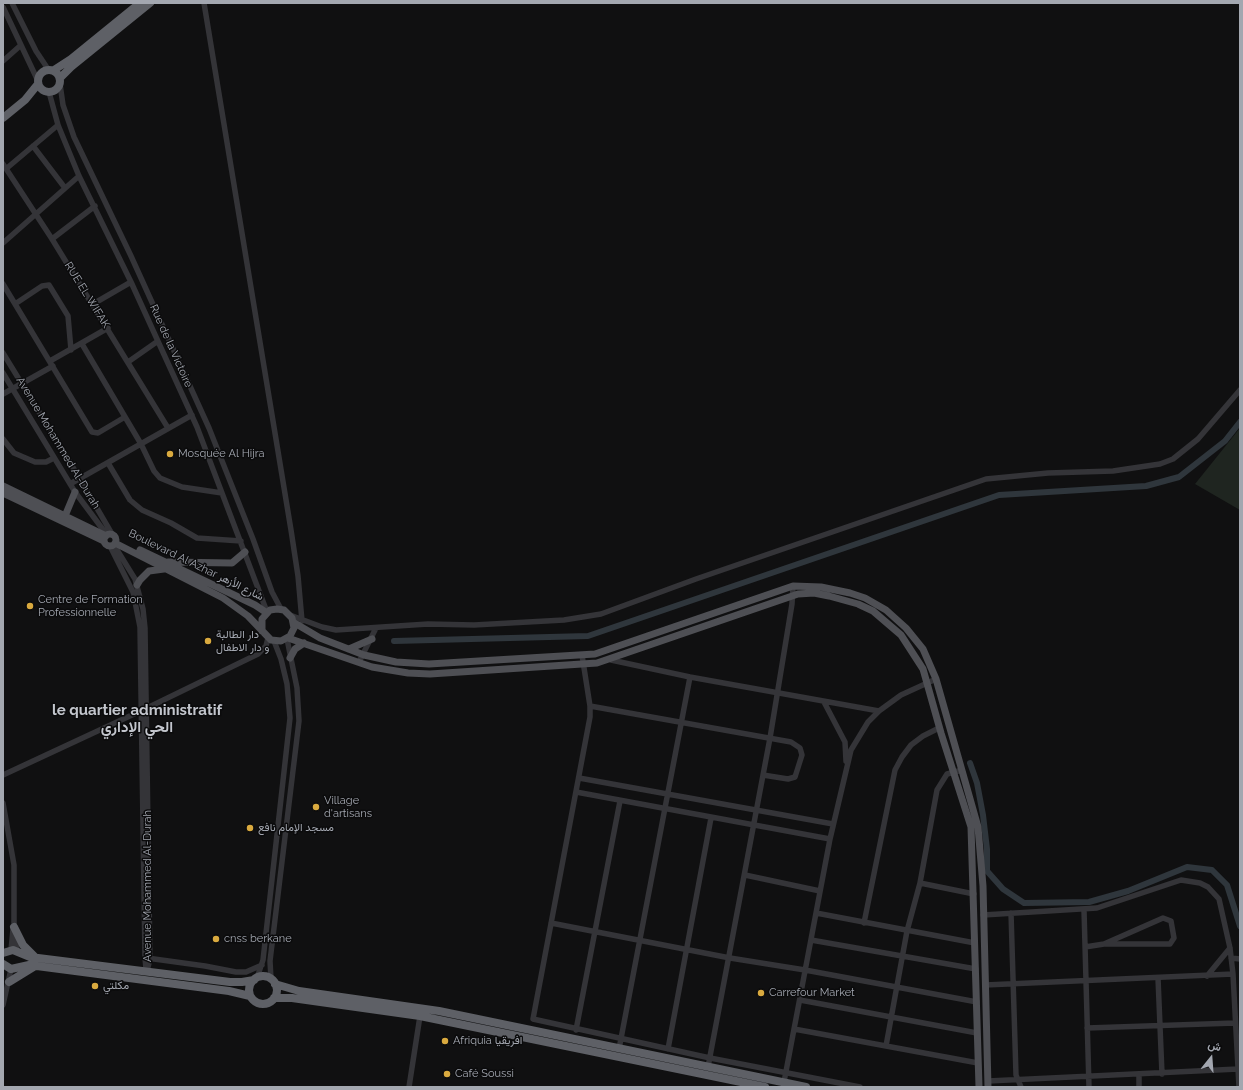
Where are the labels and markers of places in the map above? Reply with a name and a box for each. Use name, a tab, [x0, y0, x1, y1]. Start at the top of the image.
place label: Mosquée Al Hijra	[178, 447, 265, 461]
marker: Mosquée Al Hijra	[165, 449, 175, 459]
place label: Centre de Formation Professionnelle	[38, 593, 143, 619]
marker: Centre de Formation Professionnelle	[25, 601, 35, 611]
place label: دار الطالبة و دار الاطفال	[216, 628, 269, 654]
marker: دار الطالبة و دار الاطفال	[203, 636, 213, 646]
place label: Village d'artisans	[324, 794, 372, 820]
marker: Village d'artisans	[311, 802, 321, 812]
place label: مسجد الإمام نافع	[258, 821, 334, 835]
marker: مسجد الإمام نافع	[245, 823, 255, 833]
place label: cnss berkane	[224, 932, 292, 946]
marker: cnss berkane	[211, 934, 221, 944]
place label: مكلتي	[103, 979, 129, 993]
marker: مكلتي	[90, 981, 100, 991]
place label: Carrefour Market	[769, 986, 855, 1000]
marker: Carrefour Market	[756, 988, 766, 998]
place label: Afriquia افريقيا	[453, 1034, 522, 1048]
marker: Afriquia افريقيا	[440, 1036, 450, 1046]
place label: Café Soussi	[455, 1067, 514, 1081]
marker: Café Soussi	[442, 1069, 452, 1079]

